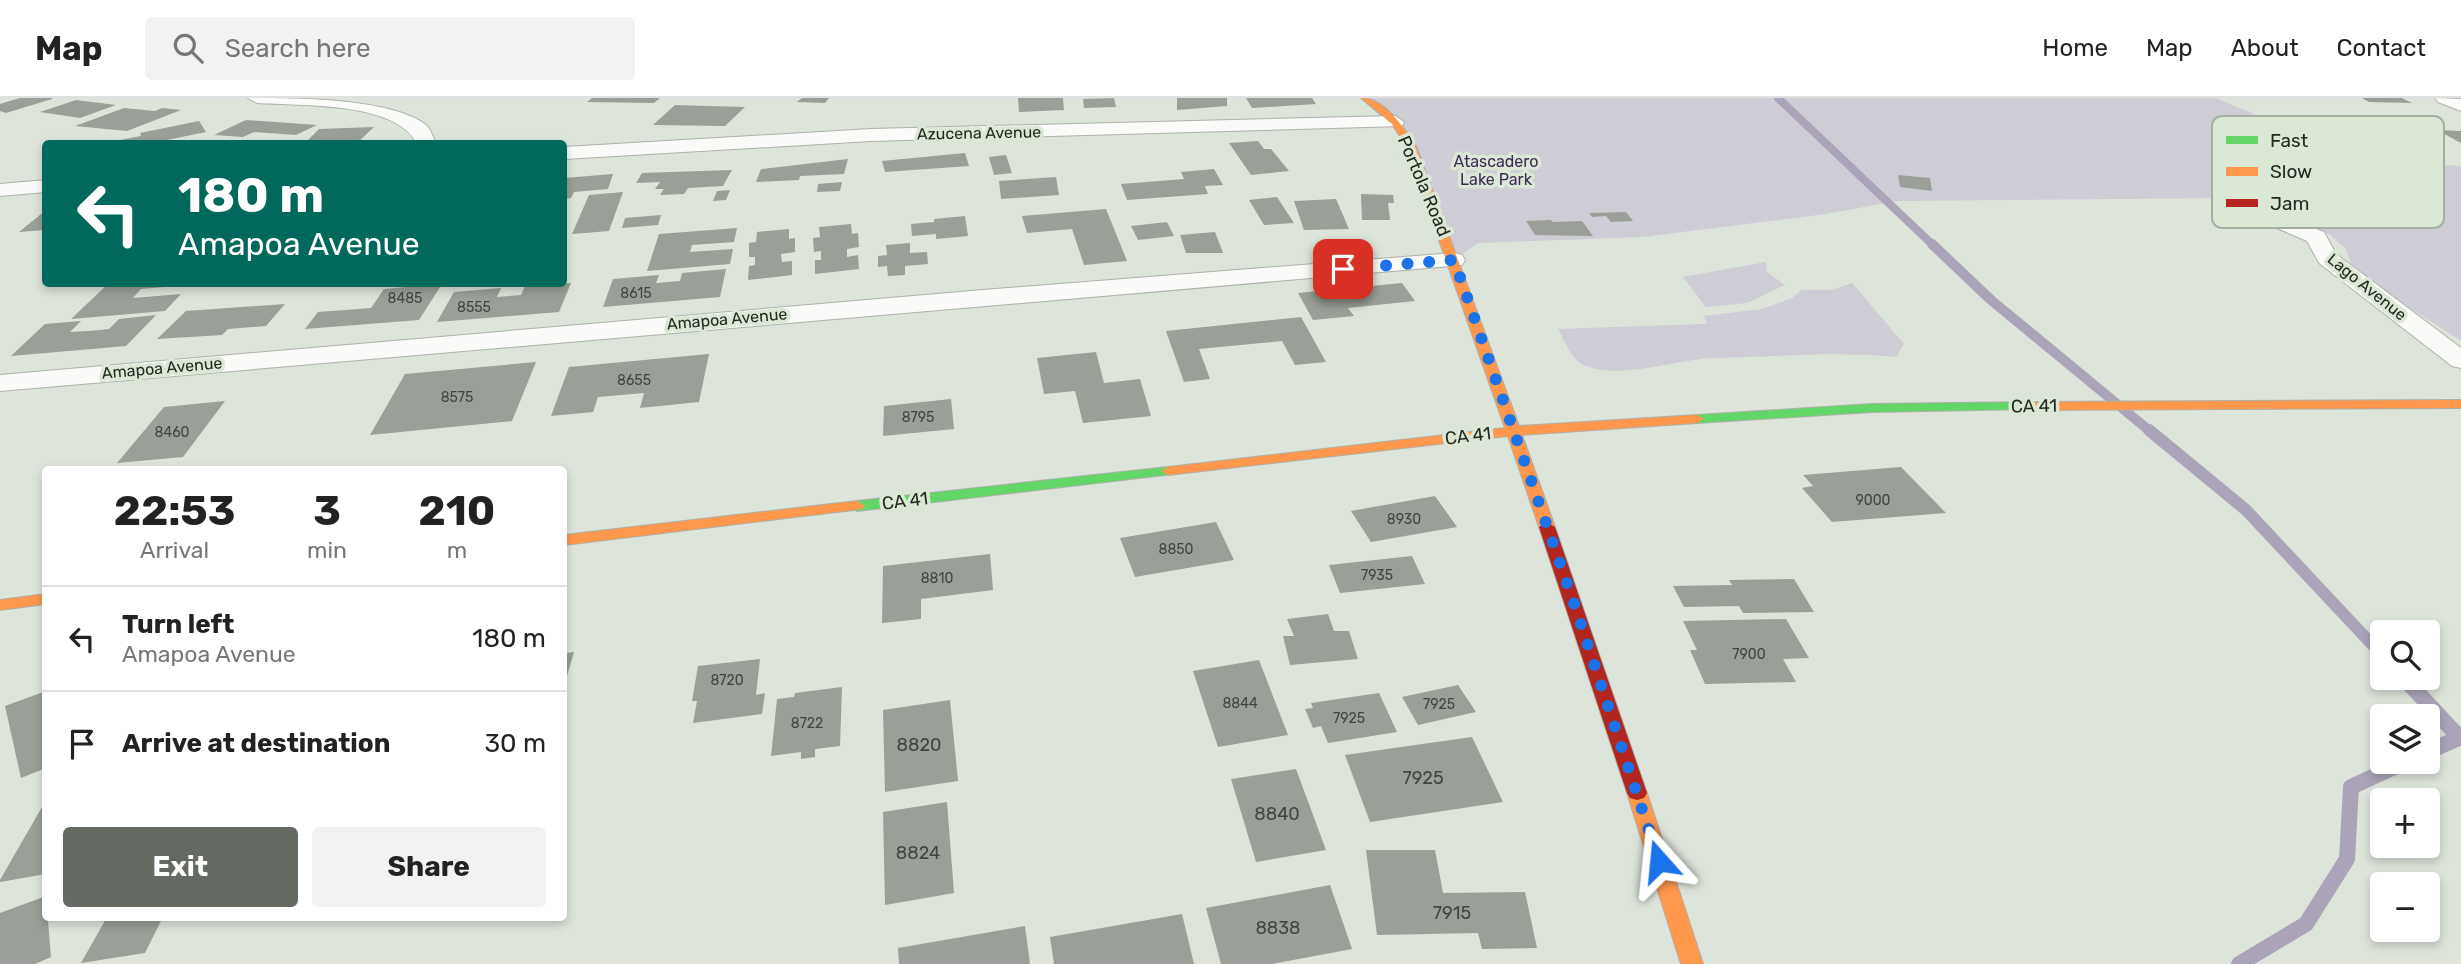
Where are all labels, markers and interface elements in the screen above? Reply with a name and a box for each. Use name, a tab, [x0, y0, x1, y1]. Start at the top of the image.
search box	[145, 17, 635, 80]
text: Map	[35, 29, 103, 68]
icon: search	[169, 29, 207, 67]
text: Search here	[225, 33, 370, 64]
text: Home	[2042, 34, 2108, 62]
text: Map	[2146, 34, 2193, 62]
text: About	[2231, 34, 2299, 62]
text: Contact	[2337, 34, 2426, 62]
legend	[2212, 116, 2444, 228]
street label: Azucena Avenue	[917, 122, 1041, 144]
text: Fast	[2270, 129, 2309, 152]
street label: Portola Road	[1393, 132, 1455, 240]
park label: Atascadero Lake Park	[1454, 152, 1538, 189]
text: Slow	[2270, 160, 2312, 183]
text: 180 m	[178, 166, 324, 224]
icon: left	[63, 168, 154, 259]
text: Jam	[2270, 192, 2309, 215]
text: Amapoa Avenue	[178, 225, 420, 263]
pin	[1313, 239, 1373, 299]
street label: Lago Avenue	[2324, 249, 2410, 325]
icon: arrive	[1324, 250, 1362, 288]
house number: 8615	[620, 285, 652, 302]
house number: 8485	[388, 290, 422, 307]
house number: 8555	[457, 299, 491, 316]
street label: Amapoa Avenue	[666, 304, 788, 334]
street label: Amapoa Avenue	[101, 353, 223, 383]
house number: 8655	[617, 372, 651, 389]
house number: 8575	[441, 389, 473, 406]
street label: CA 41	[2011, 395, 2057, 417]
house number: 8795	[902, 409, 934, 426]
street label: CA 41	[1444, 422, 1492, 450]
house number: 8460	[155, 424, 190, 441]
text: 22:53	[114, 486, 235, 536]
text: 3	[313, 486, 341, 536]
text: 210	[419, 486, 495, 536]
street label: CA 41	[881, 487, 929, 515]
house number: 9000	[1856, 492, 1891, 509]
house number: 8930	[1387, 511, 1421, 528]
text: Arrival	[140, 536, 209, 564]
text: min	[307, 536, 347, 564]
text: m	[447, 536, 467, 564]
house number: 8850	[1158, 541, 1194, 558]
house number: 7935	[1361, 567, 1393, 584]
house number: 8810	[921, 570, 953, 587]
text: Turn left	[122, 609, 234, 640]
icon: left	[63, 620, 101, 658]
map controls	[2370, 620, 2440, 942]
button: search	[2370, 620, 2440, 690]
text: 180 m	[472, 623, 546, 654]
text: Amapoa Avenue	[122, 640, 296, 668]
house number: 7900	[1732, 646, 1766, 663]
house number: 8720	[710, 672, 744, 689]
house number: 8844	[1222, 695, 1258, 712]
house number: 7925	[1423, 696, 1455, 713]
button: layers	[2370, 704, 2440, 774]
house number: 7925	[1333, 710, 1365, 727]
house number: 8722	[791, 715, 823, 732]
icon: arrive	[63, 725, 101, 763]
text: Arrive at destination	[122, 728, 390, 759]
text: 30 m	[484, 728, 546, 759]
house number: 8820	[897, 734, 941, 756]
house number: 7925	[1402, 767, 1444, 789]
button: +	[2370, 788, 2440, 858]
house number: 8840	[1254, 803, 1300, 825]
position arrow	[1622, 824, 1696, 898]
button: Exit	[63, 827, 298, 907]
button: Share	[312, 827, 546, 907]
house number: 8824	[896, 842, 940, 864]
button: −	[2370, 872, 2440, 942]
house number: 7915	[1433, 902, 1471, 924]
house number: 8838	[1255, 917, 1301, 939]

